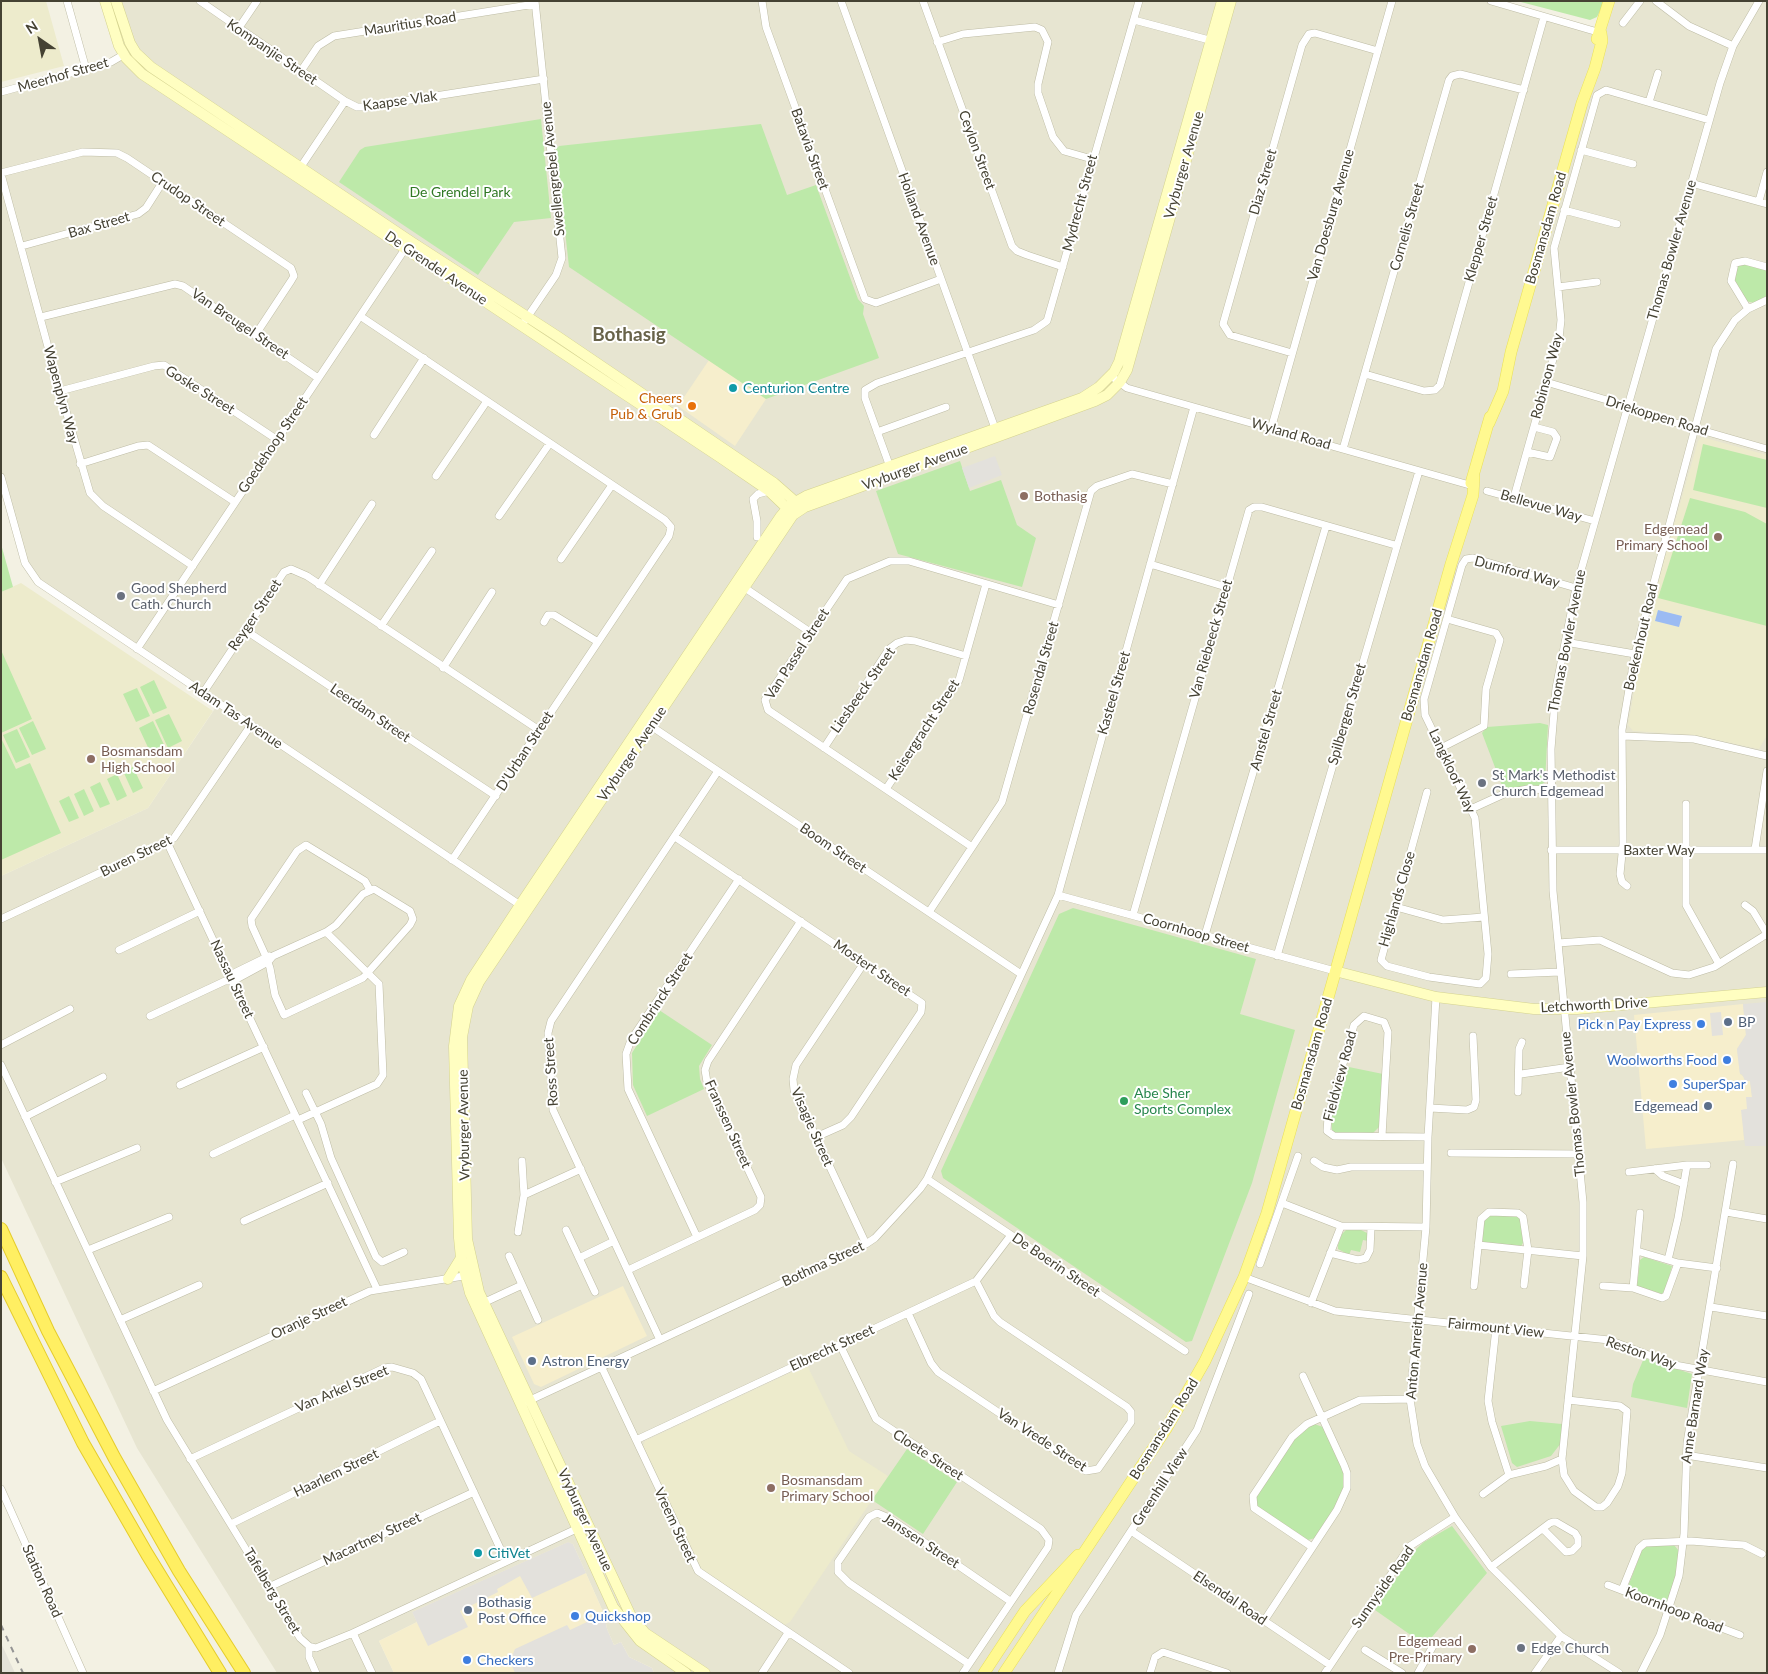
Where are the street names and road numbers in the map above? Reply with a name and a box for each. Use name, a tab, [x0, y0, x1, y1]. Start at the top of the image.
street label: Mauritius Road	[363, 8, 457, 40]
street label: Kompanjie Street	[224, 16, 320, 88]
street label: Meerhof Street	[16, 54, 110, 96]
street label: Kaapse Vlak	[362, 87, 438, 115]
street label: Swellengrebel Avenue	[538, 101, 568, 237]
street label: Batavia Street	[787, 106, 833, 192]
street label: Ceylon Street	[955, 108, 999, 192]
street label: Vryburger Avenue	[1161, 109, 1207, 221]
street label: Diaz Street	[1246, 147, 1280, 217]
street label: Van Doesburg Avenue	[1304, 147, 1358, 283]
street label: Mydrecht Street	[1059, 153, 1101, 253]
street label: Crudop Street	[148, 168, 228, 230]
street label: Holland Avenue	[894, 170, 944, 268]
street label: Bosmansdam Road	[1522, 170, 1570, 286]
street label: Thomas Bowler Avenue	[1644, 178, 1700, 322]
street label: Cornelis Street	[1386, 181, 1428, 273]
street label: Klepper Street	[1461, 194, 1501, 284]
street label: Bax Street	[66, 208, 132, 242]
street label: De Grendel Avenue	[382, 227, 490, 309]
street label: Van Breugel Street	[188, 285, 292, 363]
street label: Robinson Way	[1527, 331, 1567, 421]
street label: Wapenplyn Way	[40, 344, 82, 446]
street label: Goske Street	[162, 362, 238, 418]
street label: Driekoppen Road	[1604, 392, 1710, 440]
street label: Goedehoop Street	[235, 394, 311, 496]
street label: Wyland Road	[1249, 415, 1333, 453]
street label: Vryburger Avenue	[860, 440, 970, 494]
street label: Bellevue Way	[1498, 486, 1584, 526]
street label: Durnford Way	[1472, 553, 1562, 591]
street label: Thomas Bowler Avenue	[1545, 568, 1589, 714]
street label: Reyger Street	[225, 576, 285, 654]
street label: Van Riebeeck Street	[1186, 578, 1236, 700]
street label: Boekenhout Road	[1621, 582, 1661, 692]
street label: Van Passel Street	[761, 605, 833, 703]
street label: Bosmansdam Road	[1398, 607, 1446, 723]
street label: Rosendal Street	[1020, 620, 1062, 716]
street label: Liesbeeck Street	[827, 644, 899, 736]
street label: Kasteel Street	[1094, 649, 1134, 737]
street label: Spilbergen Street	[1324, 661, 1370, 767]
street label: Keisergracht Street	[885, 676, 963, 784]
street label: Adam Tas Avenue	[186, 678, 286, 752]
street label: Leerdam Street	[327, 680, 413, 746]
street label: Amstel Street	[1246, 688, 1286, 772]
street label: Vryburger Avenue	[594, 703, 670, 805]
street label: D'Urban Street	[493, 708, 557, 794]
street label: Langkloof Way	[1425, 726, 1479, 816]
street label: Boom Street	[796, 820, 870, 876]
street label: Buren Street	[98, 832, 174, 880]
street label: Baxter Way	[1623, 842, 1695, 858]
street label: Highlands Close	[1375, 849, 1419, 949]
street label: Coornhoop Street	[1141, 910, 1251, 956]
street label: Mostert Street	[830, 936, 914, 1000]
street label: Nassau Street	[206, 937, 258, 1021]
street label: Combrinck Street	[624, 950, 696, 1048]
street label: Letchworth Drive	[1540, 994, 1648, 1016]
street label: Bosmansdam Road	[1288, 996, 1336, 1112]
street label: Fieldview Road	[1320, 1029, 1360, 1123]
street label: Thomas Bowler Avenue	[1557, 1031, 1589, 1177]
street label: Ross Street	[540, 1037, 562, 1107]
street label: Vryburger Avenue	[455, 1069, 473, 1181]
street label: Franssen Street	[701, 1077, 755, 1171]
street label: Visagie Street	[787, 1085, 837, 1169]
street label: De Boerin Street	[1009, 1229, 1103, 1301]
street label: Bothma Street	[779, 1238, 867, 1290]
street label: Anton Anreith Avenue	[1403, 1262, 1431, 1400]
street label: Oranje Street	[268, 1293, 350, 1343]
street label: Fairmount View	[1447, 1315, 1545, 1341]
street label: Elbrecht Street	[787, 1321, 877, 1375]
street label: Reston Way	[1603, 1333, 1679, 1373]
street label: Anne Barnard Way	[1678, 1348, 1712, 1464]
street label: Van Arkel Street	[293, 1362, 391, 1416]
street label: Bosmansdam Road	[1126, 1375, 1202, 1483]
street label: Van Vrede Street	[994, 1405, 1090, 1475]
street label: Cloete Street	[890, 1426, 966, 1484]
street label: Haarlem Street	[291, 1445, 381, 1501]
street label: Greenhill View	[1128, 1445, 1192, 1529]
street label: Vryburger Avenue	[554, 1466, 616, 1574]
street label: Vreem Street	[650, 1485, 700, 1565]
street label: Macartney Street	[320, 1509, 424, 1569]
street label: Janssen Street	[879, 1510, 963, 1572]
street label: Station Road	[18, 1542, 66, 1620]
street label: Sunnyside Road	[1348, 1542, 1418, 1632]
street label: Tafelberg Street	[240, 1545, 304, 1637]
street label: Elsendal Road	[1190, 1567, 1270, 1629]
street label: Koornhoop Road	[1623, 1584, 1725, 1636]

